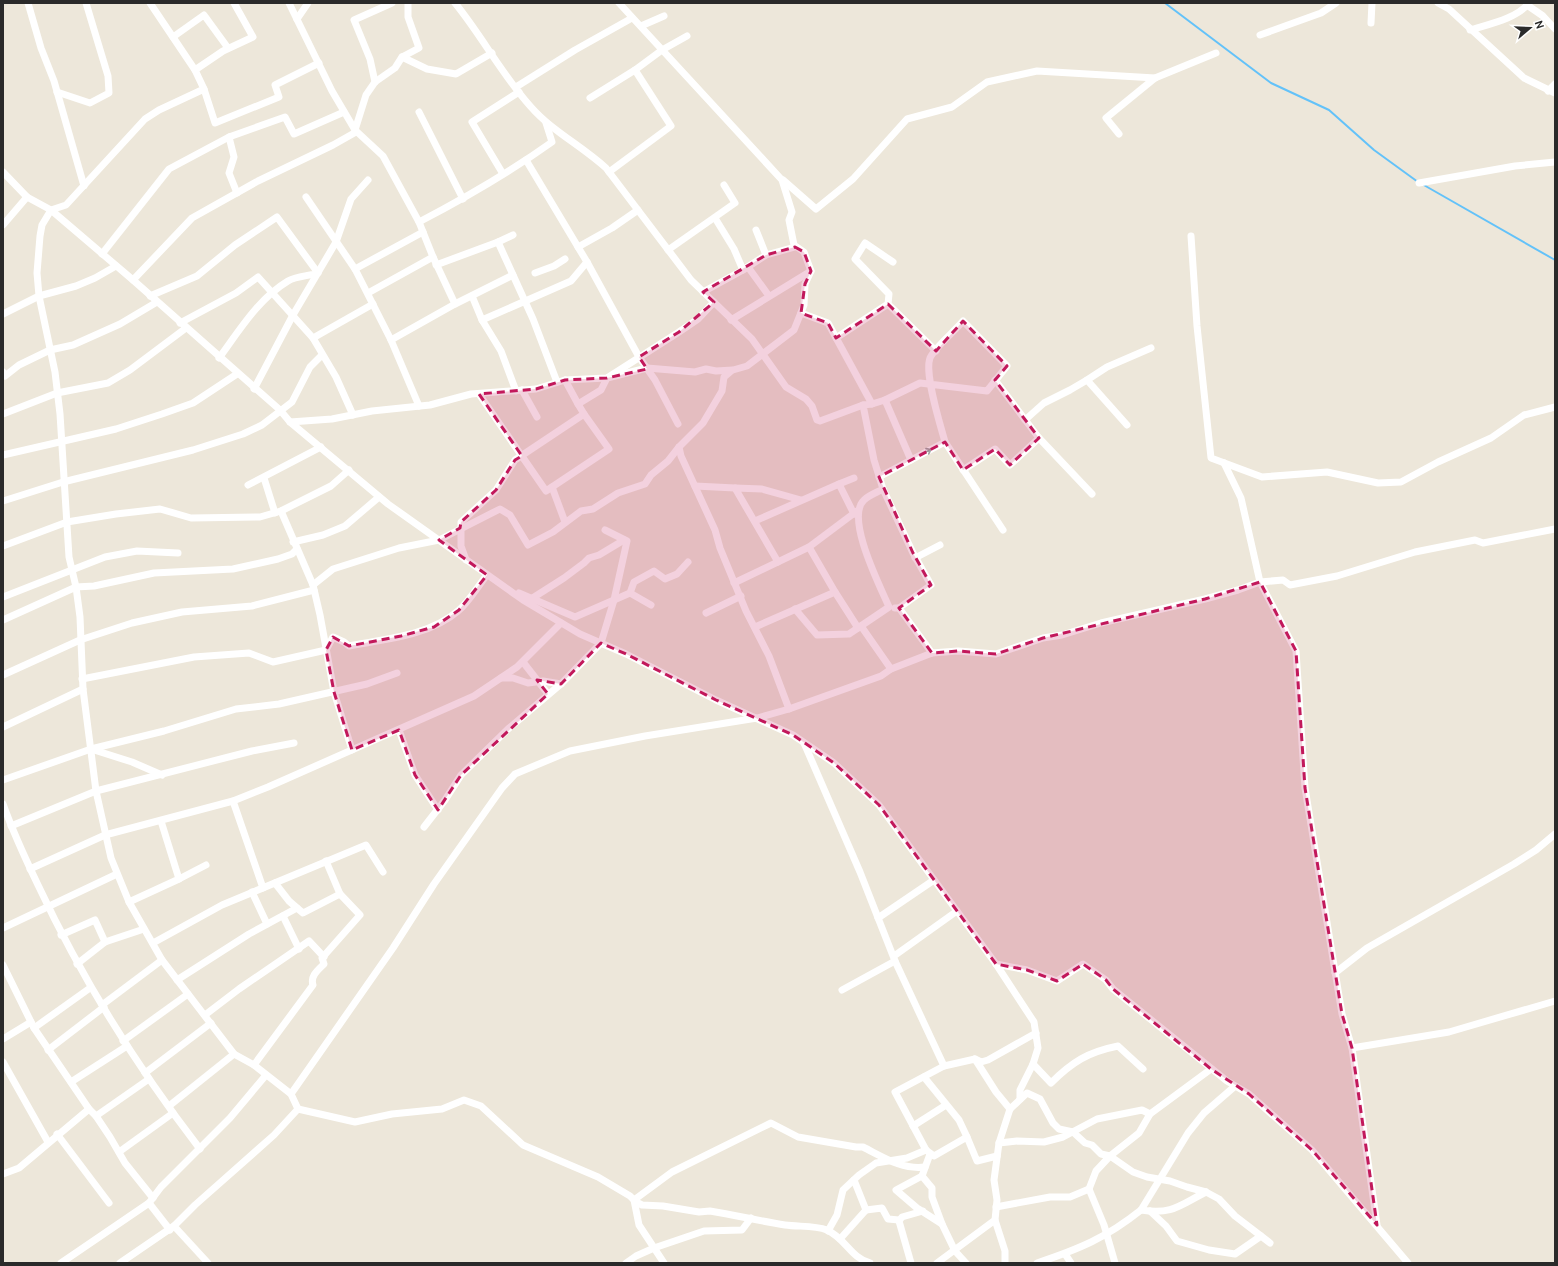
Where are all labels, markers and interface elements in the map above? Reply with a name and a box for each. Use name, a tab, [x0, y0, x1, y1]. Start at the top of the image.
north arrow	[1510, 8, 1550, 48]
text: N	[1532, 19, 1547, 31]
one-way arrow	[919, 448, 931, 456]

